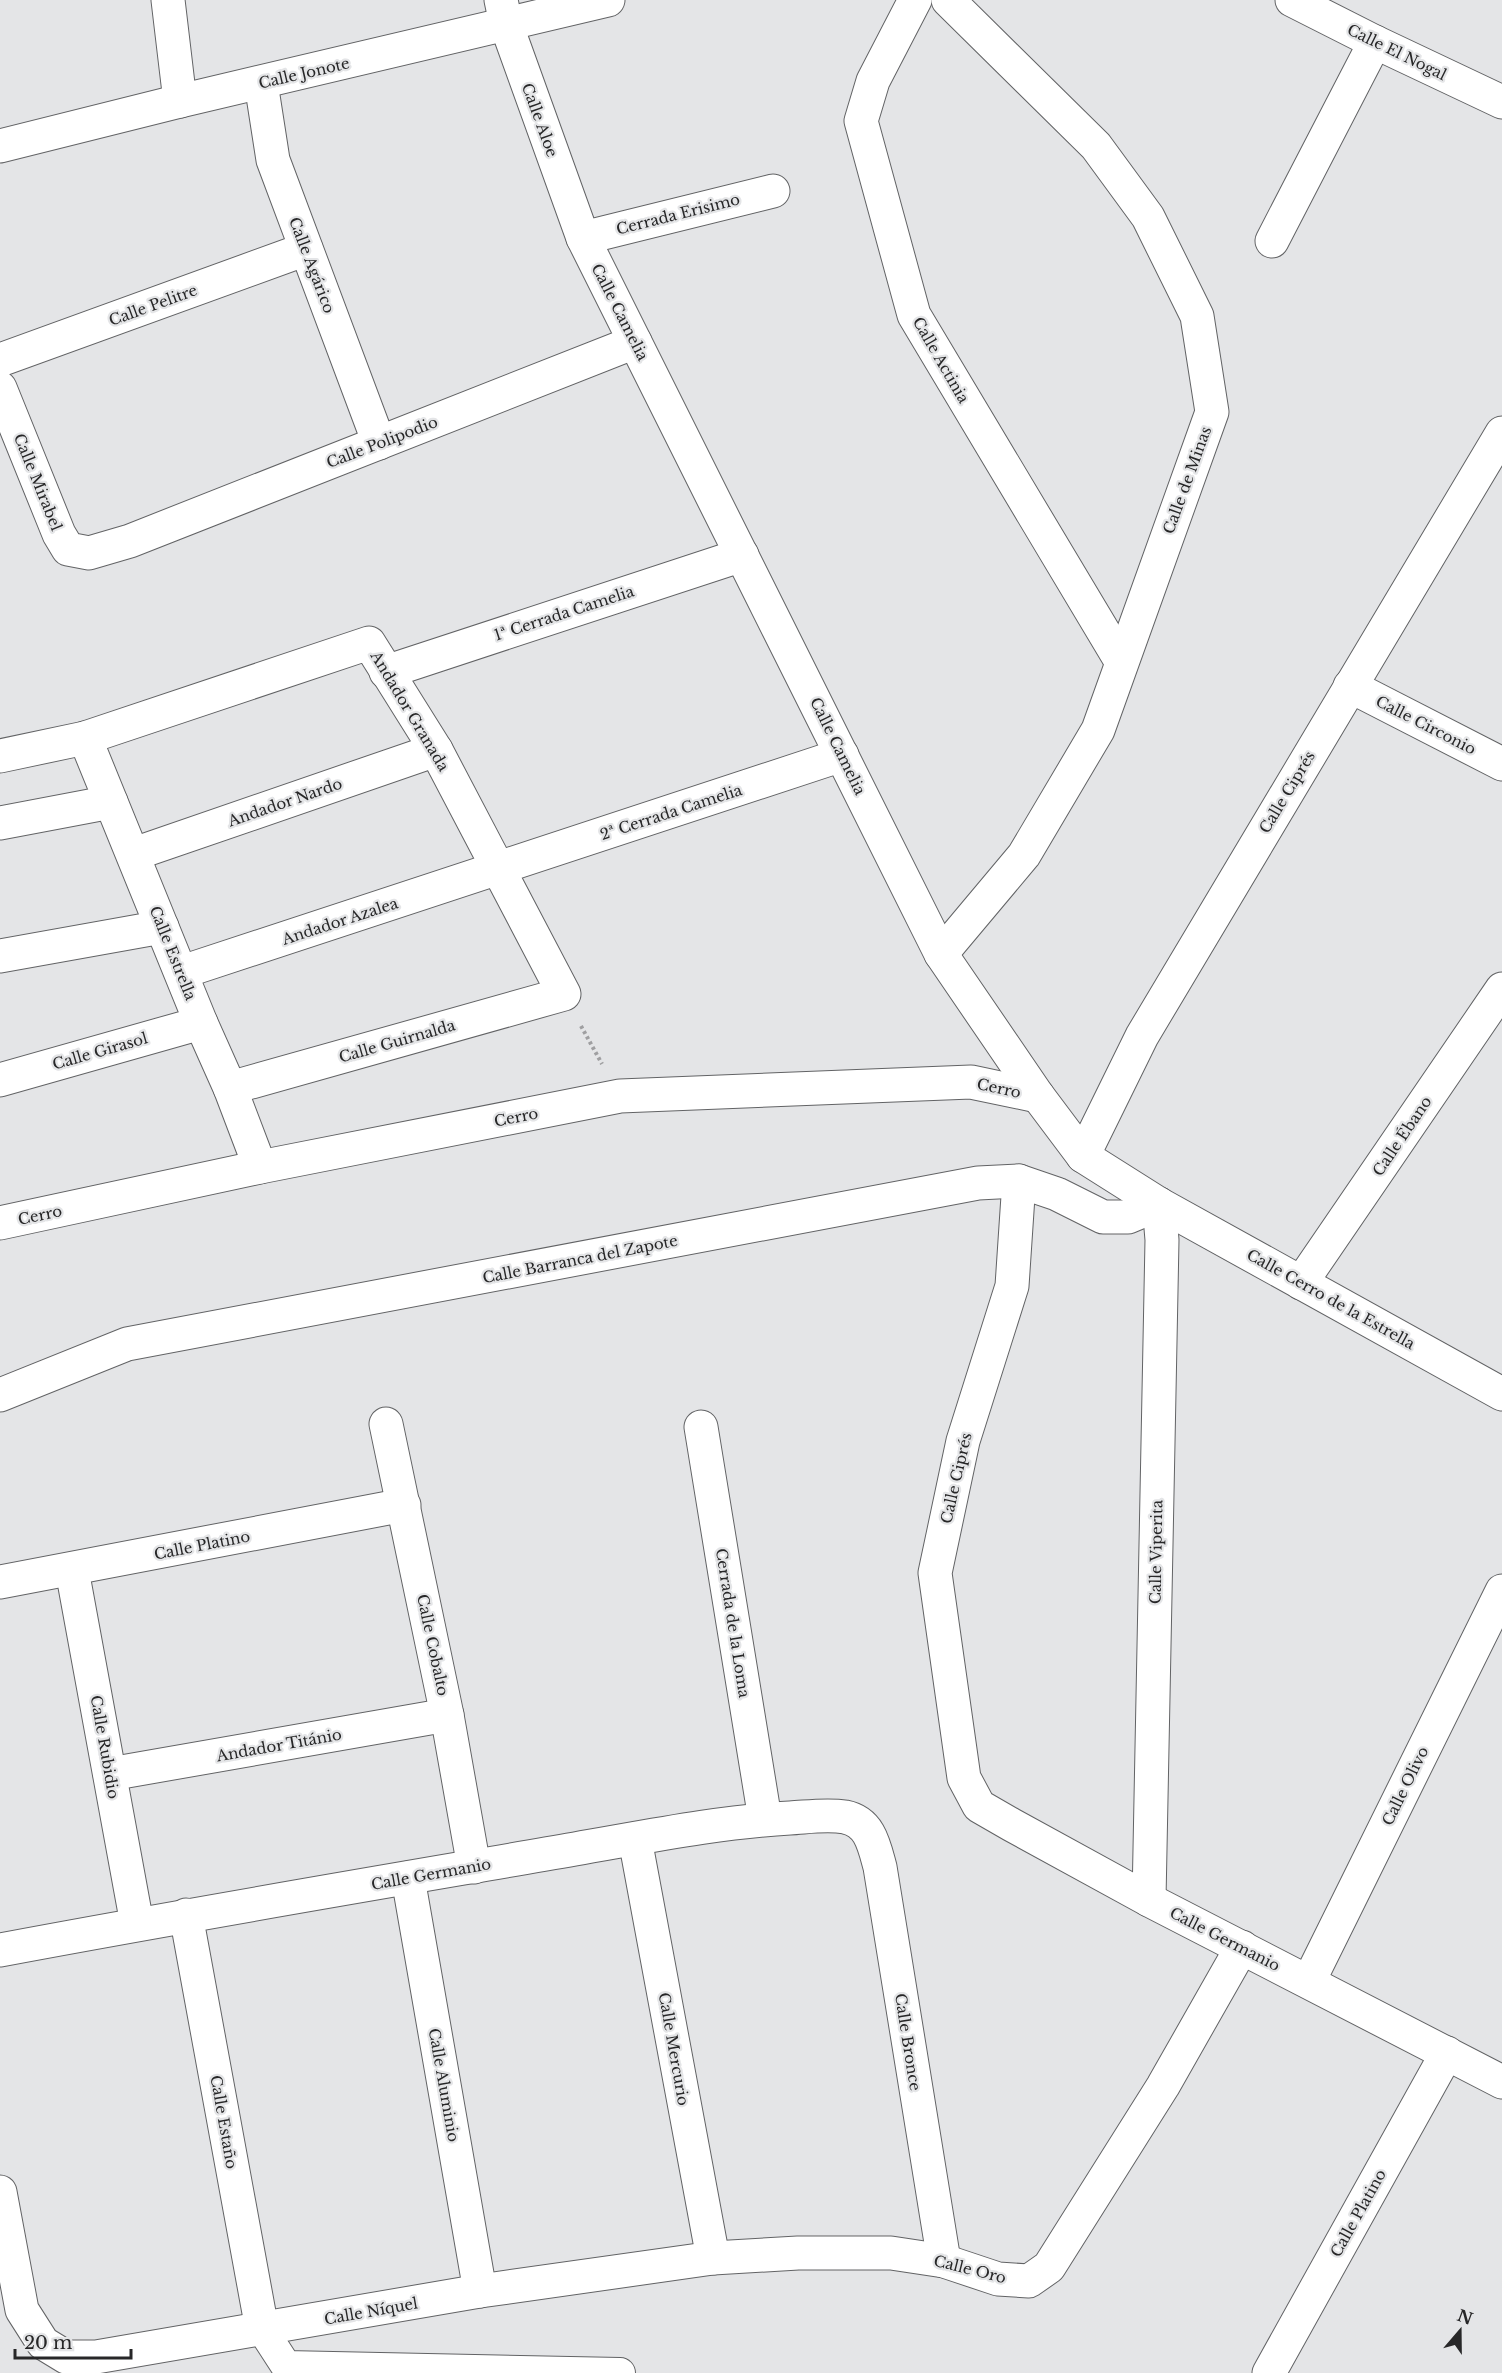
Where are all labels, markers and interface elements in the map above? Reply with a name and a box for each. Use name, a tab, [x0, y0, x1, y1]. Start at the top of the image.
street label: Calle El Nogal	[1344, 20, 1450, 84]
street label: Calle Jonote	[257, 53, 351, 93]
street label: Calle Aloe	[518, 80, 562, 160]
street label: Cerrada Erisimo	[614, 189, 742, 239]
street label: Calle Agárico	[285, 214, 339, 316]
street label: Calle Camelia	[587, 260, 653, 364]
street label: Calle Pelitre	[106, 280, 200, 330]
street label: Calle Actinia	[909, 314, 974, 407]
street label: Calle Polipodio	[324, 412, 441, 472]
street label: Calle de Minas	[1159, 424, 1215, 536]
street label: Calle Mirabel	[10, 431, 66, 534]
street label: 1ª Cerrada Camelia	[492, 581, 637, 645]
street label: Andador Granada	[366, 647, 454, 775]
street label: Calle Circonio	[1373, 692, 1480, 759]
street label: Calle Camelia	[806, 694, 870, 799]
street label: Calle Ciprés	[1255, 747, 1319, 837]
street label: Andador Nardo	[224, 773, 345, 831]
street label: 2ª Cerrada Camelia	[598, 780, 745, 844]
street label: Andador Azalea	[279, 893, 401, 949]
street label: Calle Estrella	[145, 903, 201, 1004]
street label: Calle Guirnalda	[337, 1015, 458, 1067]
street label: Calle Girasol	[50, 1028, 150, 1074]
street label: Cerro	[975, 1074, 1023, 1102]
street label: Calle Ébano	[1368, 1092, 1436, 1180]
street label: Cerro	[492, 1103, 540, 1131]
street label: Cerro	[16, 1201, 64, 1229]
street label: Calle Barranca del Zapote	[481, 1231, 679, 1287]
street label: Calle Cerro de la Estrella	[1244, 1245, 1419, 1354]
street label: Calle Ciprés	[936, 1431, 976, 1525]
street label: Calle Viperita	[1146, 1499, 1166, 1604]
street label: Calle Platino	[152, 1526, 252, 1564]
street label: Cerrada de la Loma	[712, 1547, 754, 1700]
street label: Calle Cobalto	[413, 1592, 453, 1698]
street label: Calle Rubidio	[87, 1694, 123, 1800]
street label: Andador Titánio	[214, 1725, 343, 1766]
street label: Calle Olivo	[1378, 1743, 1432, 1829]
street label: Calle Germanio	[370, 1854, 493, 1894]
street label: Calle Germanio	[1167, 1903, 1284, 1975]
street label: Calle Mercurio	[655, 1991, 693, 2107]
street label: Calle Bronce	[891, 1992, 925, 2092]
street label: Calle Aluminio	[425, 2027, 463, 2144]
street label: Calle Estaño	[206, 2074, 242, 2171]
street label: Calle Platino	[1326, 2166, 1390, 2260]
street label: Calle Oro	[932, 2251, 1008, 2287]
street label: Calle Níquel	[323, 2293, 419, 2329]
north arrow	[1430, 2301, 1490, 2361]
text: N	[1455, 2305, 1476, 2329]
scale bar	[15, 2322, 130, 2360]
text: 20 m	[24, 2332, 72, 2354]

